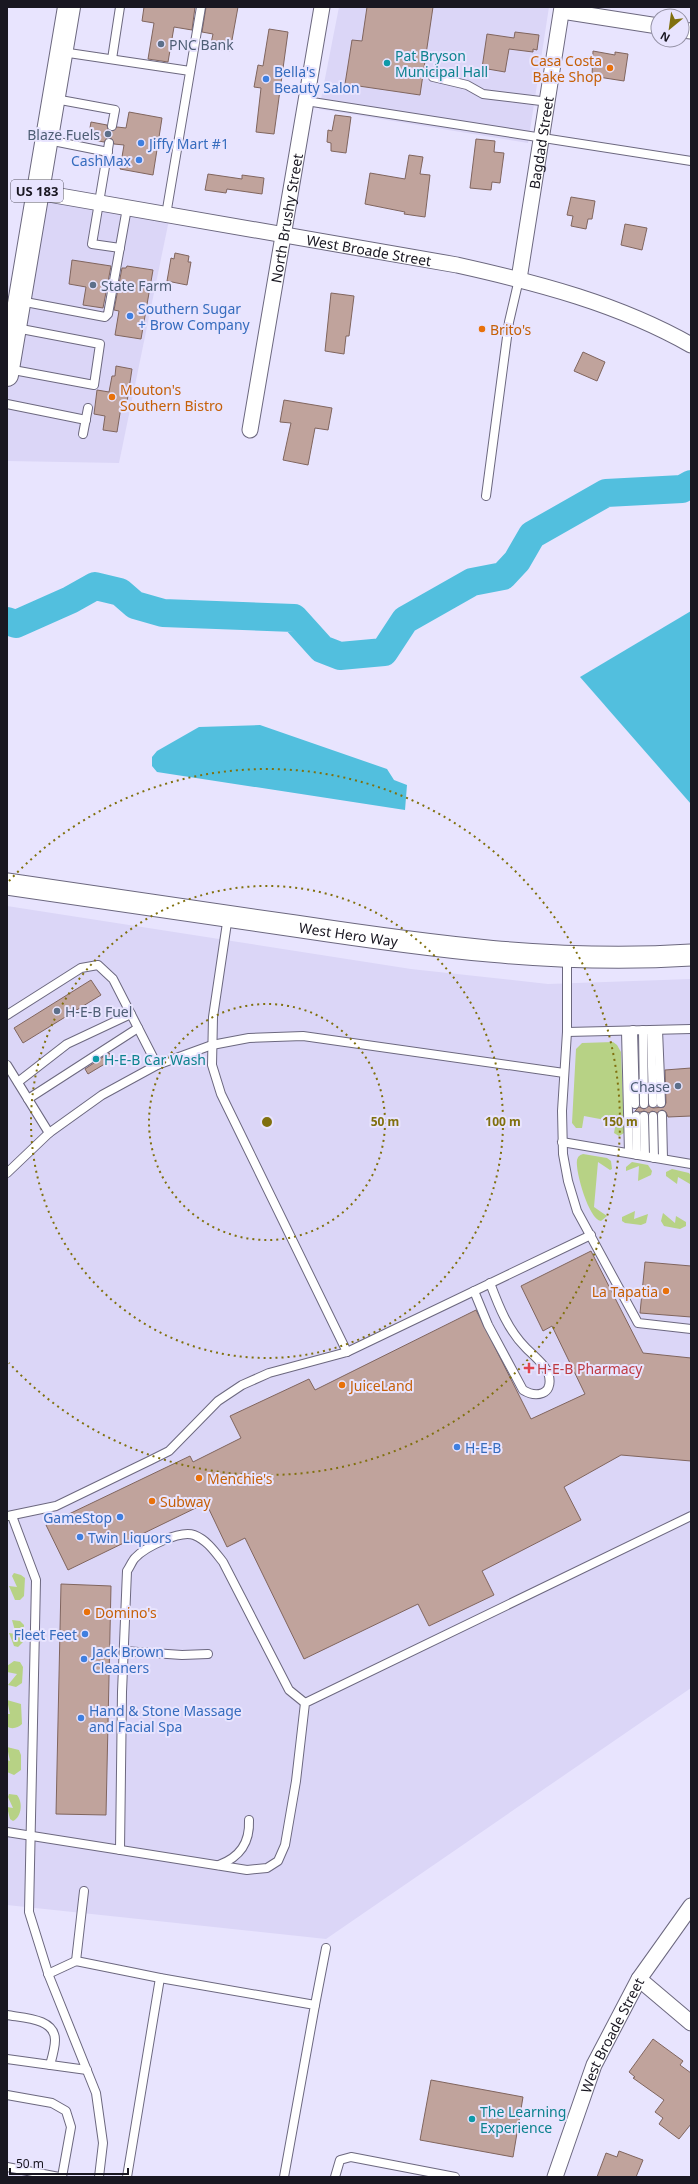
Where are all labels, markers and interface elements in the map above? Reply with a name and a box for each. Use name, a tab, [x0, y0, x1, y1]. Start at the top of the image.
north arrow	[650, 8, 690, 48]
text: N	[657, 28, 672, 46]
place label: PNC Bank	[169, 35, 234, 54]
marker: PNC Bank	[156, 39, 166, 49]
place label: Pat Bryson Municipal Hall	[395, 46, 488, 81]
place label: Casa Costa Bake Shop	[530, 51, 602, 86]
marker: Pat Bryson Municipal Hall	[382, 58, 392, 68]
place label: Bella's Beauty Salon	[274, 62, 360, 97]
marker: Casa Costa Bake Shop	[605, 63, 615, 73]
marker: Bella's Beauty Salon	[261, 74, 271, 84]
street label: Bagdad Street	[524, 95, 557, 190]
place label: Blaze Fuels	[27, 125, 100, 144]
marker: Blaze Fuels	[103, 129, 113, 139]
place label: Jiffy Mart #1	[147, 134, 229, 153]
marker: Jiffy Mart #1	[136, 138, 146, 148]
place label: CashMax	[71, 151, 132, 170]
street label: North Brushy Street	[266, 152, 306, 284]
marker: CashMax	[134, 155, 144, 165]
road number: US 183	[11, 180, 63, 202]
street label: West Broade Street	[305, 230, 433, 270]
place label: State Farm	[101, 276, 172, 295]
marker: State Farm	[88, 280, 98, 290]
place label: Southern Sugar + Brow Company	[138, 299, 251, 334]
marker: Southern Sugar + Brow Company	[125, 311, 135, 321]
place label: Brito's	[490, 320, 532, 339]
marker: Brito's	[477, 324, 487, 334]
place label: Mouton's Southern Bistro	[120, 380, 223, 415]
marker: Mouton's Southern Bistro	[107, 392, 117, 402]
street label: West Hero Way	[298, 917, 400, 950]
place label: H-E-B Fuel	[65, 1002, 132, 1021]
marker: H-E-B Fuel	[52, 1006, 62, 1016]
place label: H-E-B Car Wash	[104, 1050, 206, 1069]
marker: H-E-B Car Wash	[91, 1054, 101, 1064]
place label: Chase	[630, 1077, 670, 1096]
marker: Chase	[673, 1081, 683, 1091]
text: 50 m	[371, 1113, 399, 1130]
text: 100 m	[485, 1113, 521, 1130]
text: 150 m	[602, 1113, 638, 1130]
centre of rings	[260, 1115, 274, 1129]
place label: La Tapatia	[592, 1282, 658, 1301]
marker: La Tapatia	[661, 1286, 671, 1296]
place label: H-E-B Pharmacy	[537, 1359, 643, 1378]
marker: H-E-B Pharmacy	[524, 1363, 534, 1373]
place label: JuiceLand	[348, 1376, 413, 1395]
marker: JuiceLand	[337, 1380, 347, 1390]
place label: H-E-B	[465, 1438, 501, 1457]
marker: H-E-B	[452, 1442, 462, 1452]
place label: Menchie's	[207, 1469, 273, 1488]
marker: Menchie's	[194, 1473, 204, 1483]
place label: Subway	[160, 1492, 212, 1511]
marker: Subway	[147, 1496, 157, 1506]
place label: GameStop	[43, 1508, 112, 1527]
marker: GameStop	[115, 1512, 125, 1522]
place label: Twin Liquors	[88, 1528, 172, 1547]
marker: Twin Liquors	[75, 1532, 85, 1542]
place label: Domino's	[95, 1603, 157, 1622]
marker: Domino's	[82, 1607, 92, 1617]
place label: Fleet Feet	[14, 1625, 77, 1644]
marker: Fleet Feet	[80, 1629, 90, 1639]
place label: Jack Brown Cleaners	[90, 1642, 164, 1677]
marker: Jack Brown Cleaners	[79, 1654, 89, 1664]
place label: Hand & Stone Massage and Facial Spa	[89, 1701, 242, 1736]
marker: Hand & Stone Massage and Facial Spa	[76, 1713, 86, 1723]
street label: West Broade Street	[576, 1974, 648, 2095]
place label: The Learning Experience	[480, 2102, 566, 2137]
marker: The Learning Experience	[467, 2114, 477, 2124]
scale bar	[10, 2150, 128, 2176]
text: 50 m	[16, 2155, 44, 2172]

